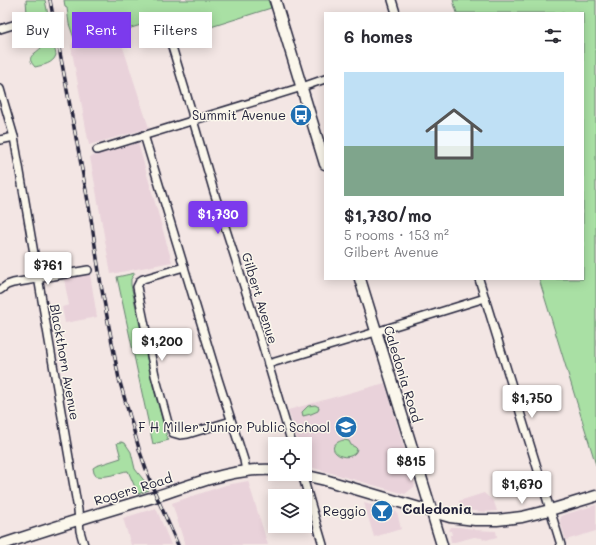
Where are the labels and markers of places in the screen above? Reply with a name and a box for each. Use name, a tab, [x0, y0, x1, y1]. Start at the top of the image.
bus stop icon: Summit Avenue	[288, 102, 314, 128]
place label: Summit Avenue	[192, 106, 286, 123]
pin: $1,730	[185, 201, 251, 235]
pin: $761	[24, 252, 72, 286]
pin: $1,200	[129, 328, 195, 362]
pin: $1,750	[499, 385, 565, 419]
school or university icon: F H Miller Junior Public School	[333, 414, 359, 440]
place label: F H Miller Junior Public School	[138, 418, 330, 435]
pin: $815	[387, 448, 435, 482]
pin: $1,670	[489, 471, 555, 505]
bar icon: Reggio	[369, 498, 395, 524]
place label: Reggio	[323, 502, 366, 519]

